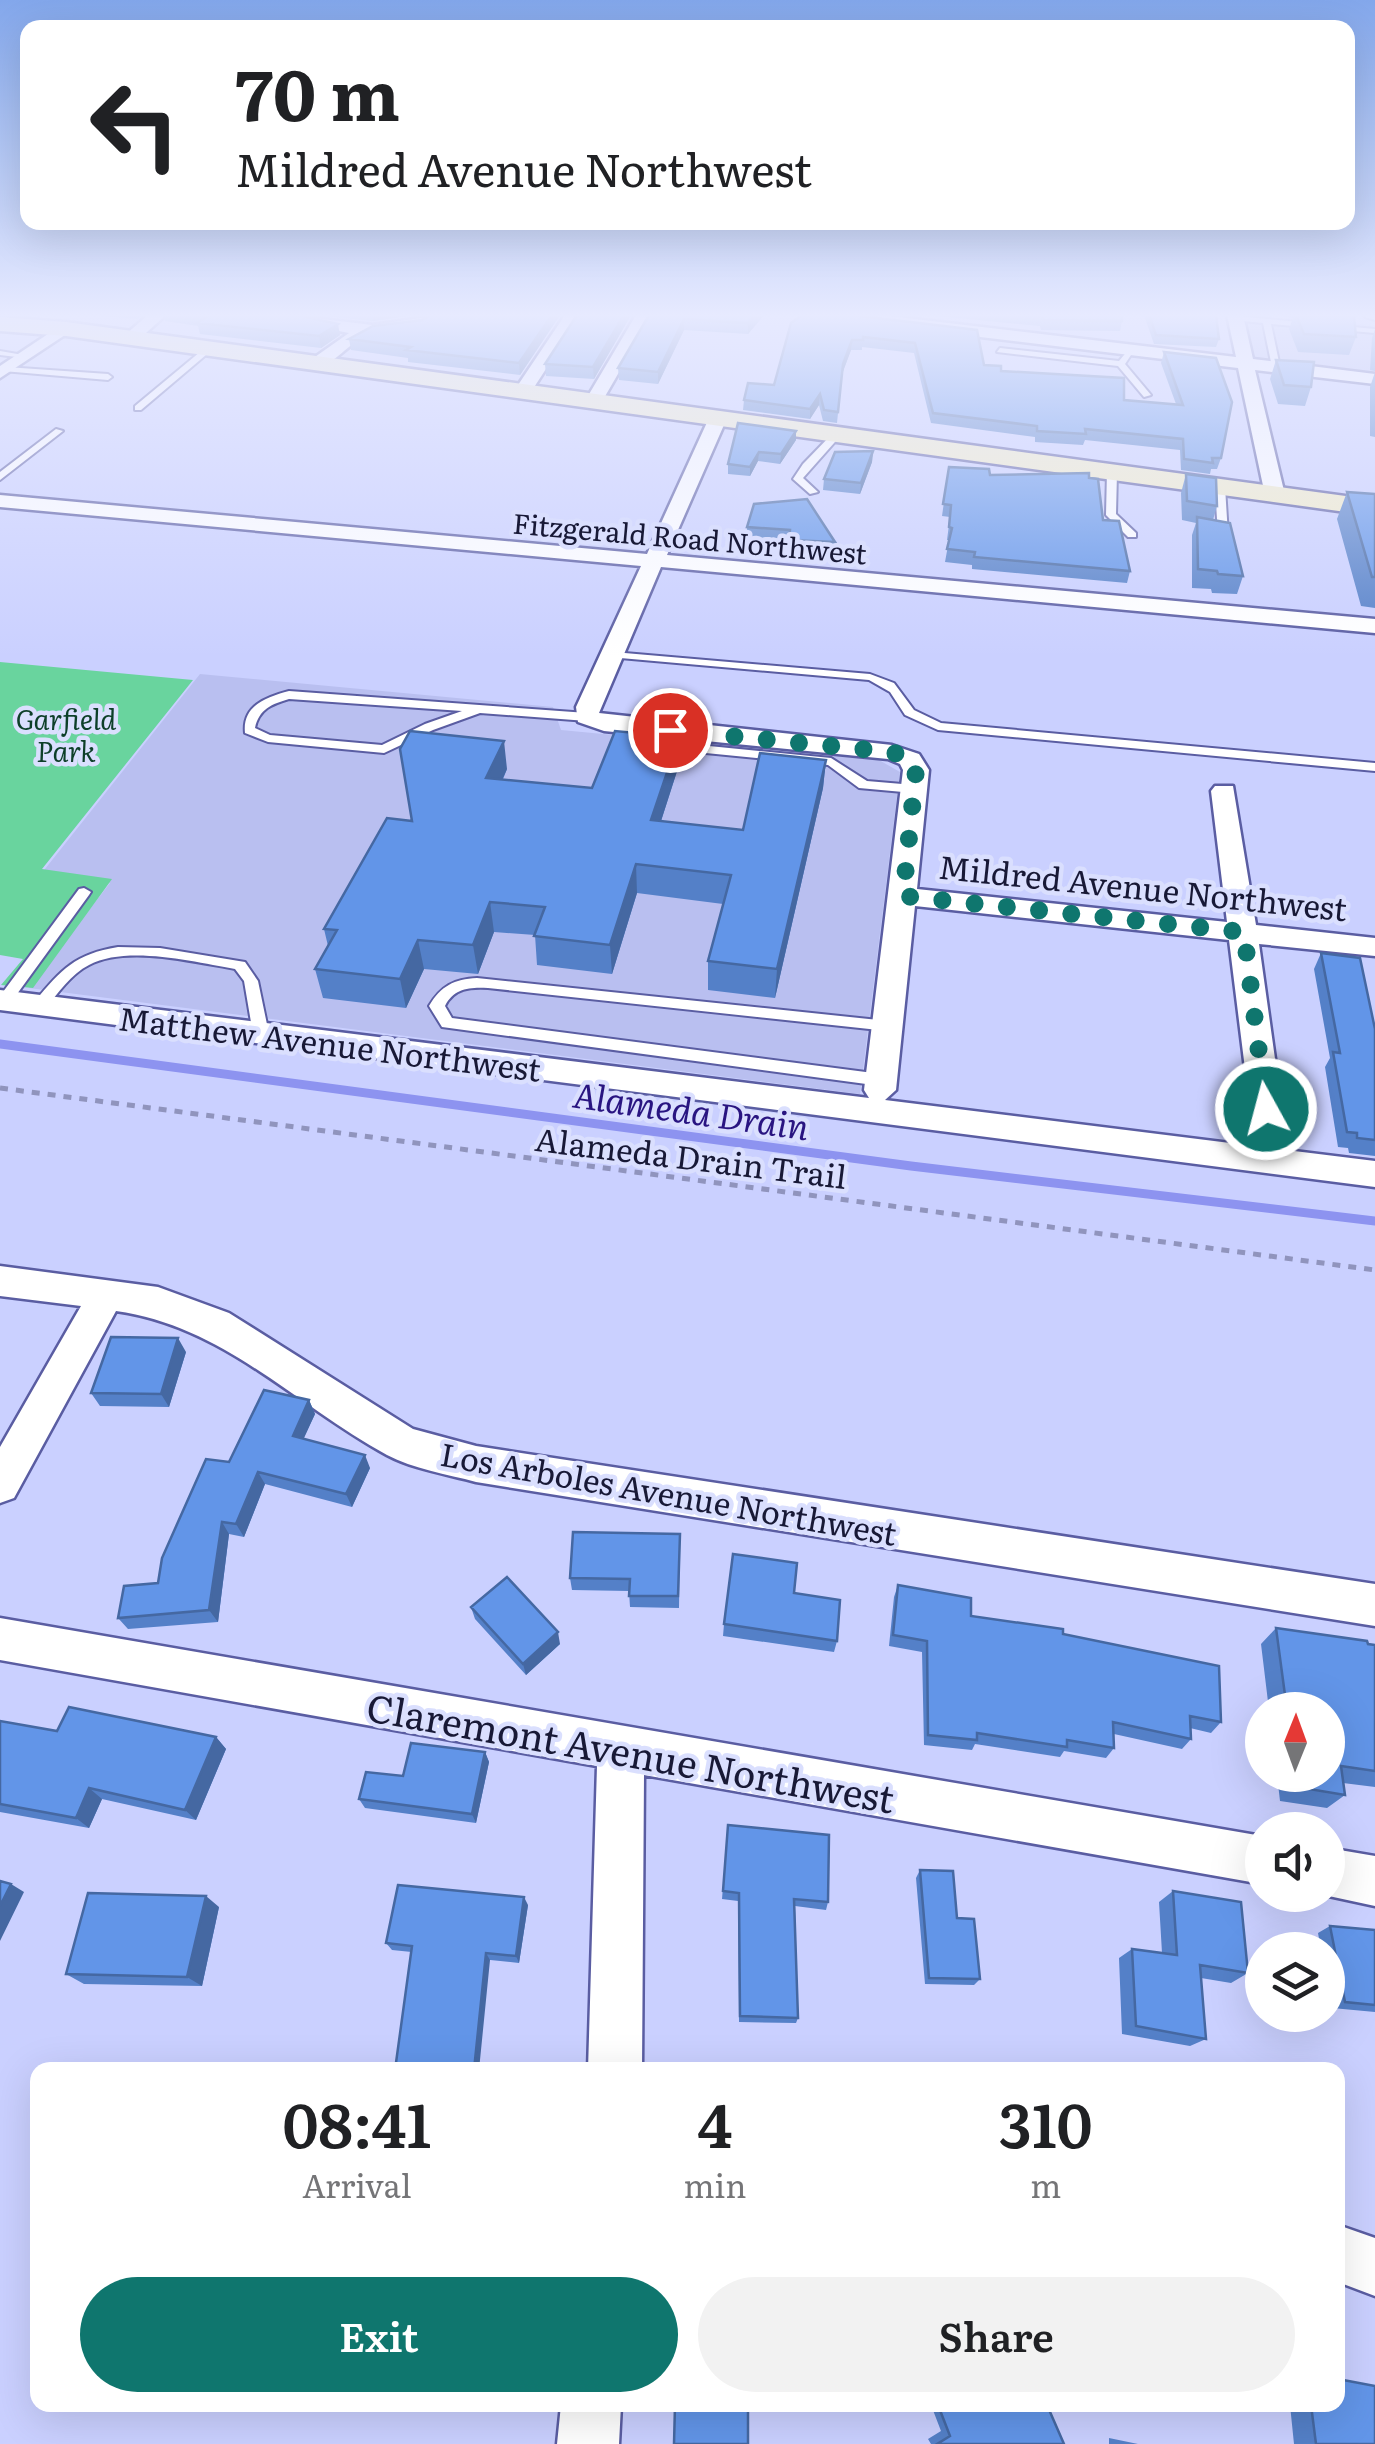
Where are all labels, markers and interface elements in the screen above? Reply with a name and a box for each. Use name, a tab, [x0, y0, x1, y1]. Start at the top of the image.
text: 70 m	[235, 39, 400, 143]
icon: left	[70, 60, 200, 190]
text: Mildred Avenue Northwest	[235, 134, 812, 201]
street label: Fitzgerald Road Northwest	[511, 501, 869, 573]
pin	[628, 688, 713, 773]
park label: Garfield Park	[16, 697, 116, 771]
icon: arrive	[643, 703, 698, 758]
street label: Mildred Avenue Northwest	[936, 841, 1350, 931]
street label: Matthew Avenue Northwest	[116, 992, 544, 1092]
position arrow	[1214, 1057, 1318, 1161]
water label: Alameda Drain	[570, 1067, 812, 1151]
street label: Alameda Drain Trail	[532, 1113, 850, 1199]
street label: Los Arboles Avenue Northwest	[437, 1428, 901, 1556]
street label: Claremont Avenue Northwest	[363, 1677, 900, 1826]
north arrow	[1245, 1692, 1345, 1792]
map controls	[1245, 1692, 1345, 2032]
button: sound	[1245, 1812, 1345, 1912]
button: layers	[1245, 1932, 1345, 2032]
text: 08:41	[282, 2077, 431, 2166]
text: 4	[698, 2077, 732, 2166]
text: 310	[999, 2077, 1093, 2166]
text: Arrival	[302, 2160, 411, 2208]
text: min	[684, 2160, 746, 2208]
text: m	[1030, 2160, 1061, 2208]
button: Exit	[80, 2277, 678, 2392]
button: Share	[698, 2277, 1295, 2392]

